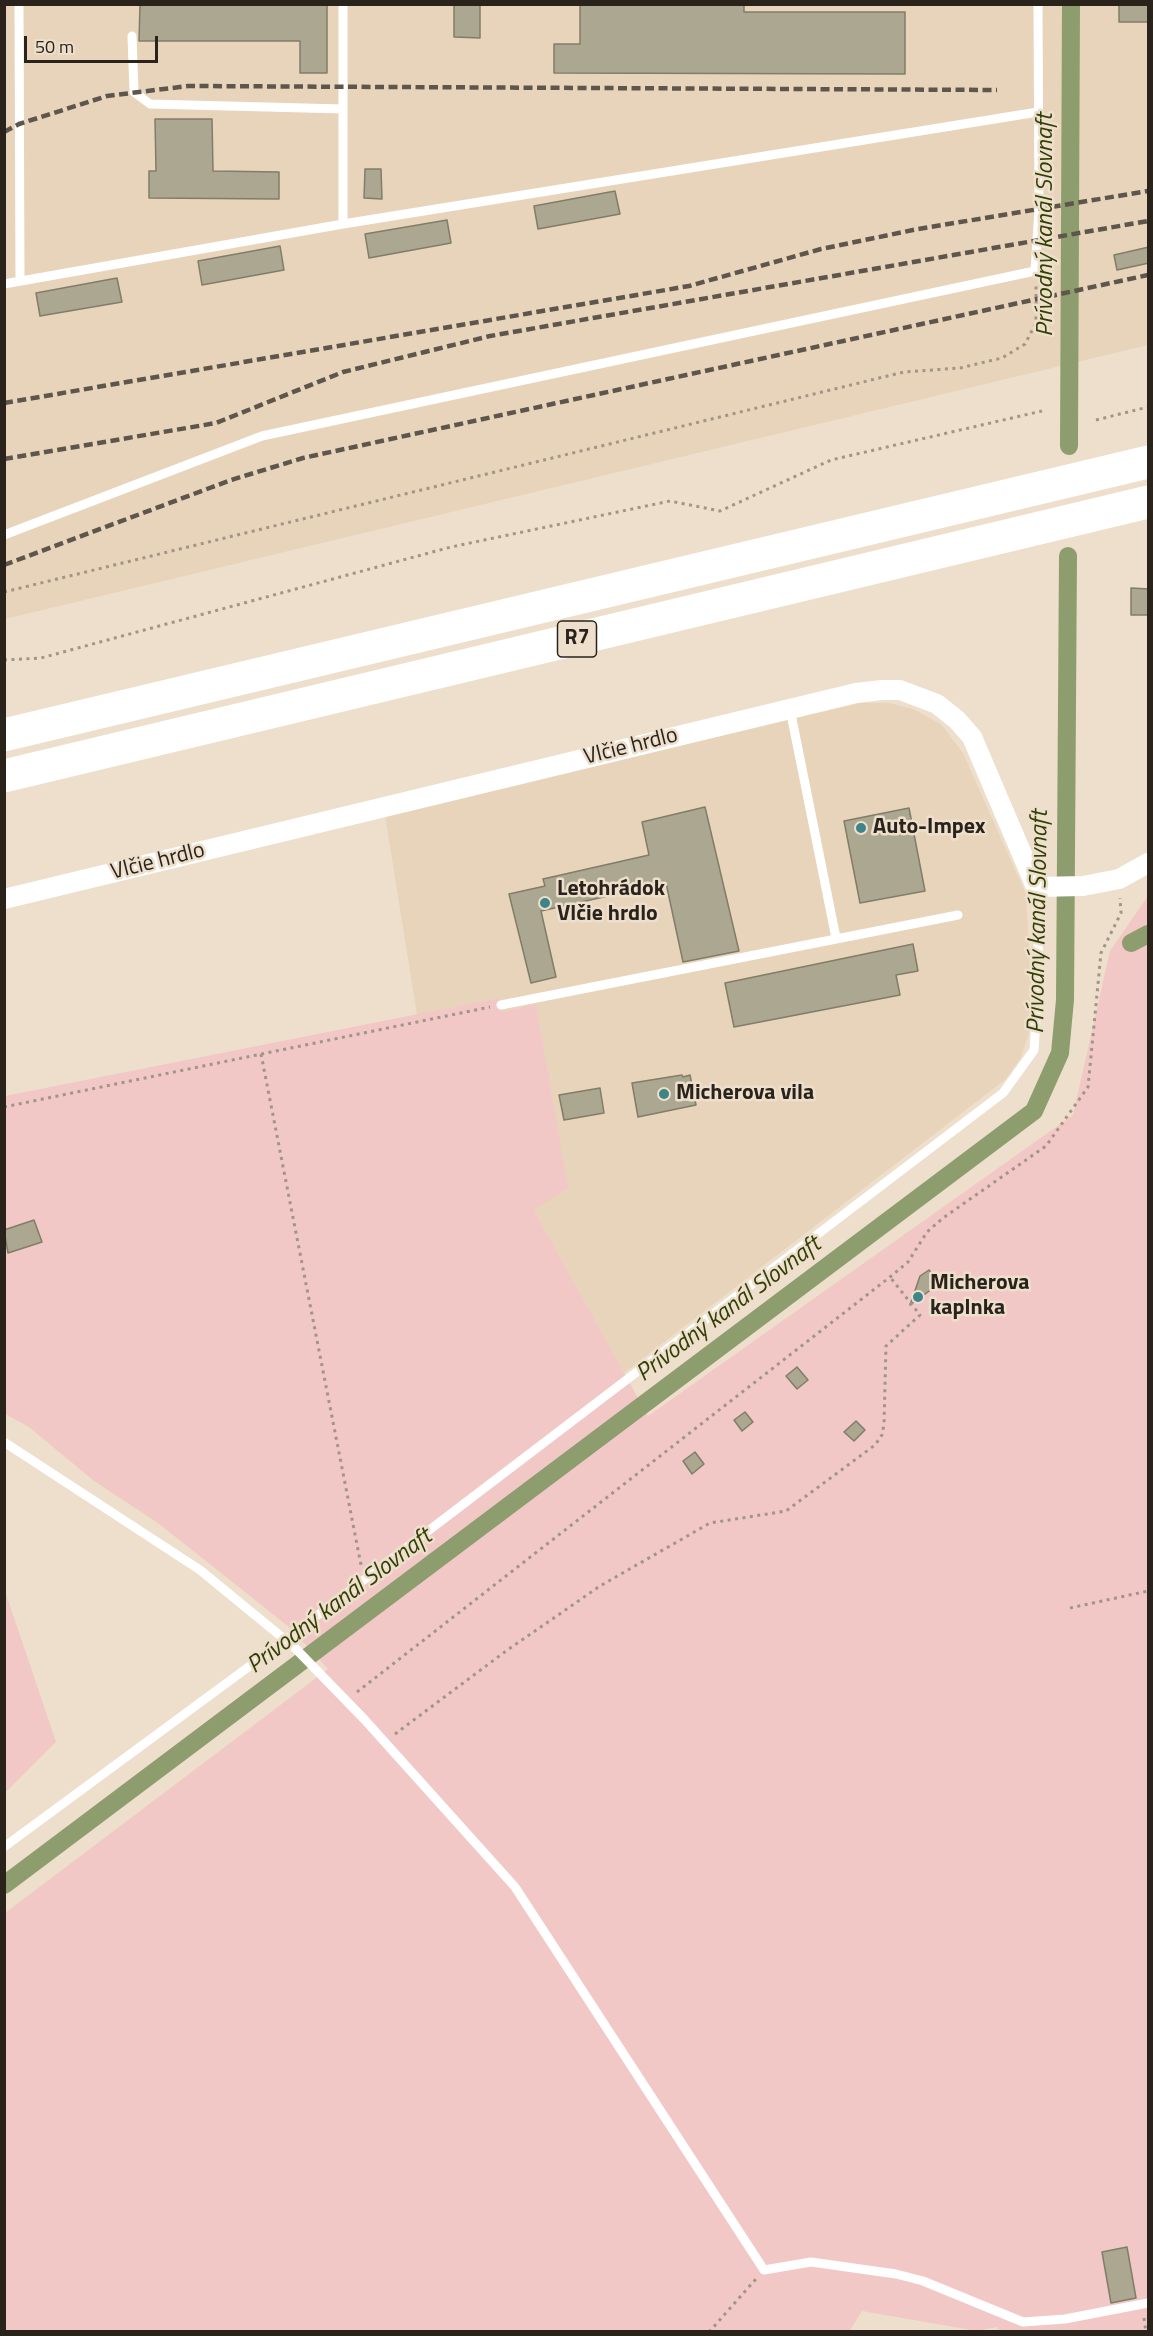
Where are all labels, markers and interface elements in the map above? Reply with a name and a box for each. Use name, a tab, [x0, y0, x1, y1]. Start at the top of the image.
scale bar	[27, 24, 160, 62]
text: 50 m	[35, 33, 74, 60]
water label: Prívodný kanál Slovnaft	[1032, 113, 1060, 337]
road number: R7	[558, 621, 596, 657]
street label: Vlčie hrdlo	[581, 723, 681, 771]
water label: Prívodný kanál Slovnaft	[1023, 810, 1055, 1034]
place label: Auto-Impex	[873, 815, 985, 841]
marker: Auto-Impex	[854, 821, 868, 835]
street label: Vlčie hrdlo	[108, 838, 208, 886]
place label: Letohrádok Vlčie hrdlo	[557, 877, 665, 928]
marker: Letohrádok Vlčie hrdlo	[538, 896, 552, 910]
place label: Micherova vila	[676, 1081, 814, 1107]
marker: Micherova vila	[657, 1087, 671, 1101]
water label: Prívodný kanál Slovnaft	[631, 1231, 827, 1389]
place label: Micherova kaplnka	[930, 1271, 1030, 1322]
marker: Micherova kaplnka	[911, 1290, 925, 1304]
water label: Prívodný kanál Slovnaft	[242, 1523, 438, 1681]

